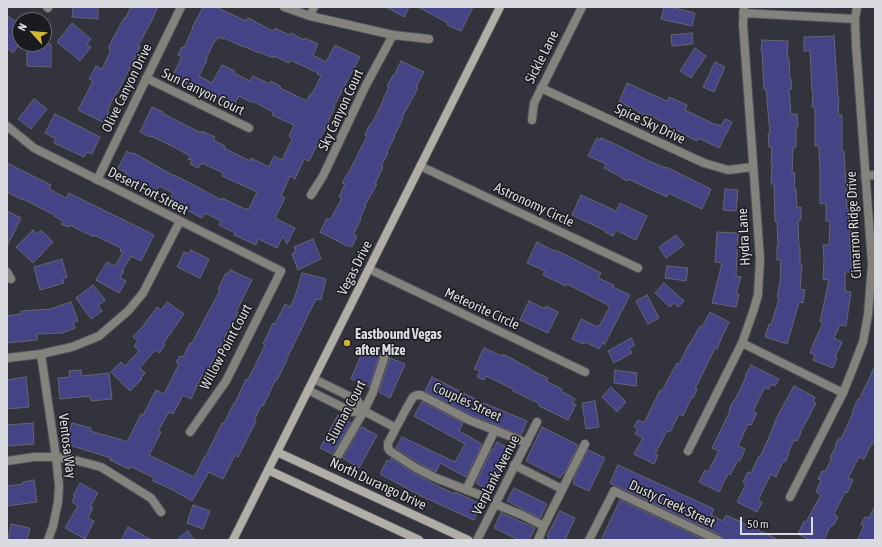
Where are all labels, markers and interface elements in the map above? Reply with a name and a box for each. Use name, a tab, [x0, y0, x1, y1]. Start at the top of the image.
north arrow	[12, 12, 52, 52]
text: N	[15, 21, 29, 33]
street label: Sickle Lane	[521, 28, 563, 86]
street label: Olive Canyon Drive	[98, 41, 156, 135]
street label: Sun Canyon Court	[159, 65, 247, 119]
street label: Sky Canyon Court	[315, 67, 367, 153]
street label: Spice Sky Drive	[612, 100, 688, 148]
street label: Desert Fort Street	[105, 164, 191, 218]
street label: Cimarron Ridge Drive	[843, 171, 865, 279]
street label: Astronomy Circle	[491, 179, 577, 231]
street label: Hydra Lane	[734, 208, 754, 266]
street label: Vegas Drive	[334, 238, 376, 298]
street label: Meteorite Circle	[442, 284, 522, 334]
street label: Willow Point Court	[196, 301, 256, 393]
place label: Eastbound Vegas after Mize	[355, 327, 442, 360]
marker: Eastbound Vegas after Mize	[342, 338, 352, 348]
street label: Sluman Court	[322, 377, 370, 447]
street label: Couples Street	[430, 379, 504, 425]
street label: Ventosa Way	[55, 413, 79, 479]
street label: Verplank Avenue	[469, 432, 523, 518]
street label: North Durango Drive	[327, 454, 429, 514]
street label: Dusty Creek Street	[626, 477, 718, 531]
scale bar	[742, 509, 815, 535]
text: 50 m	[747, 517, 769, 531]

